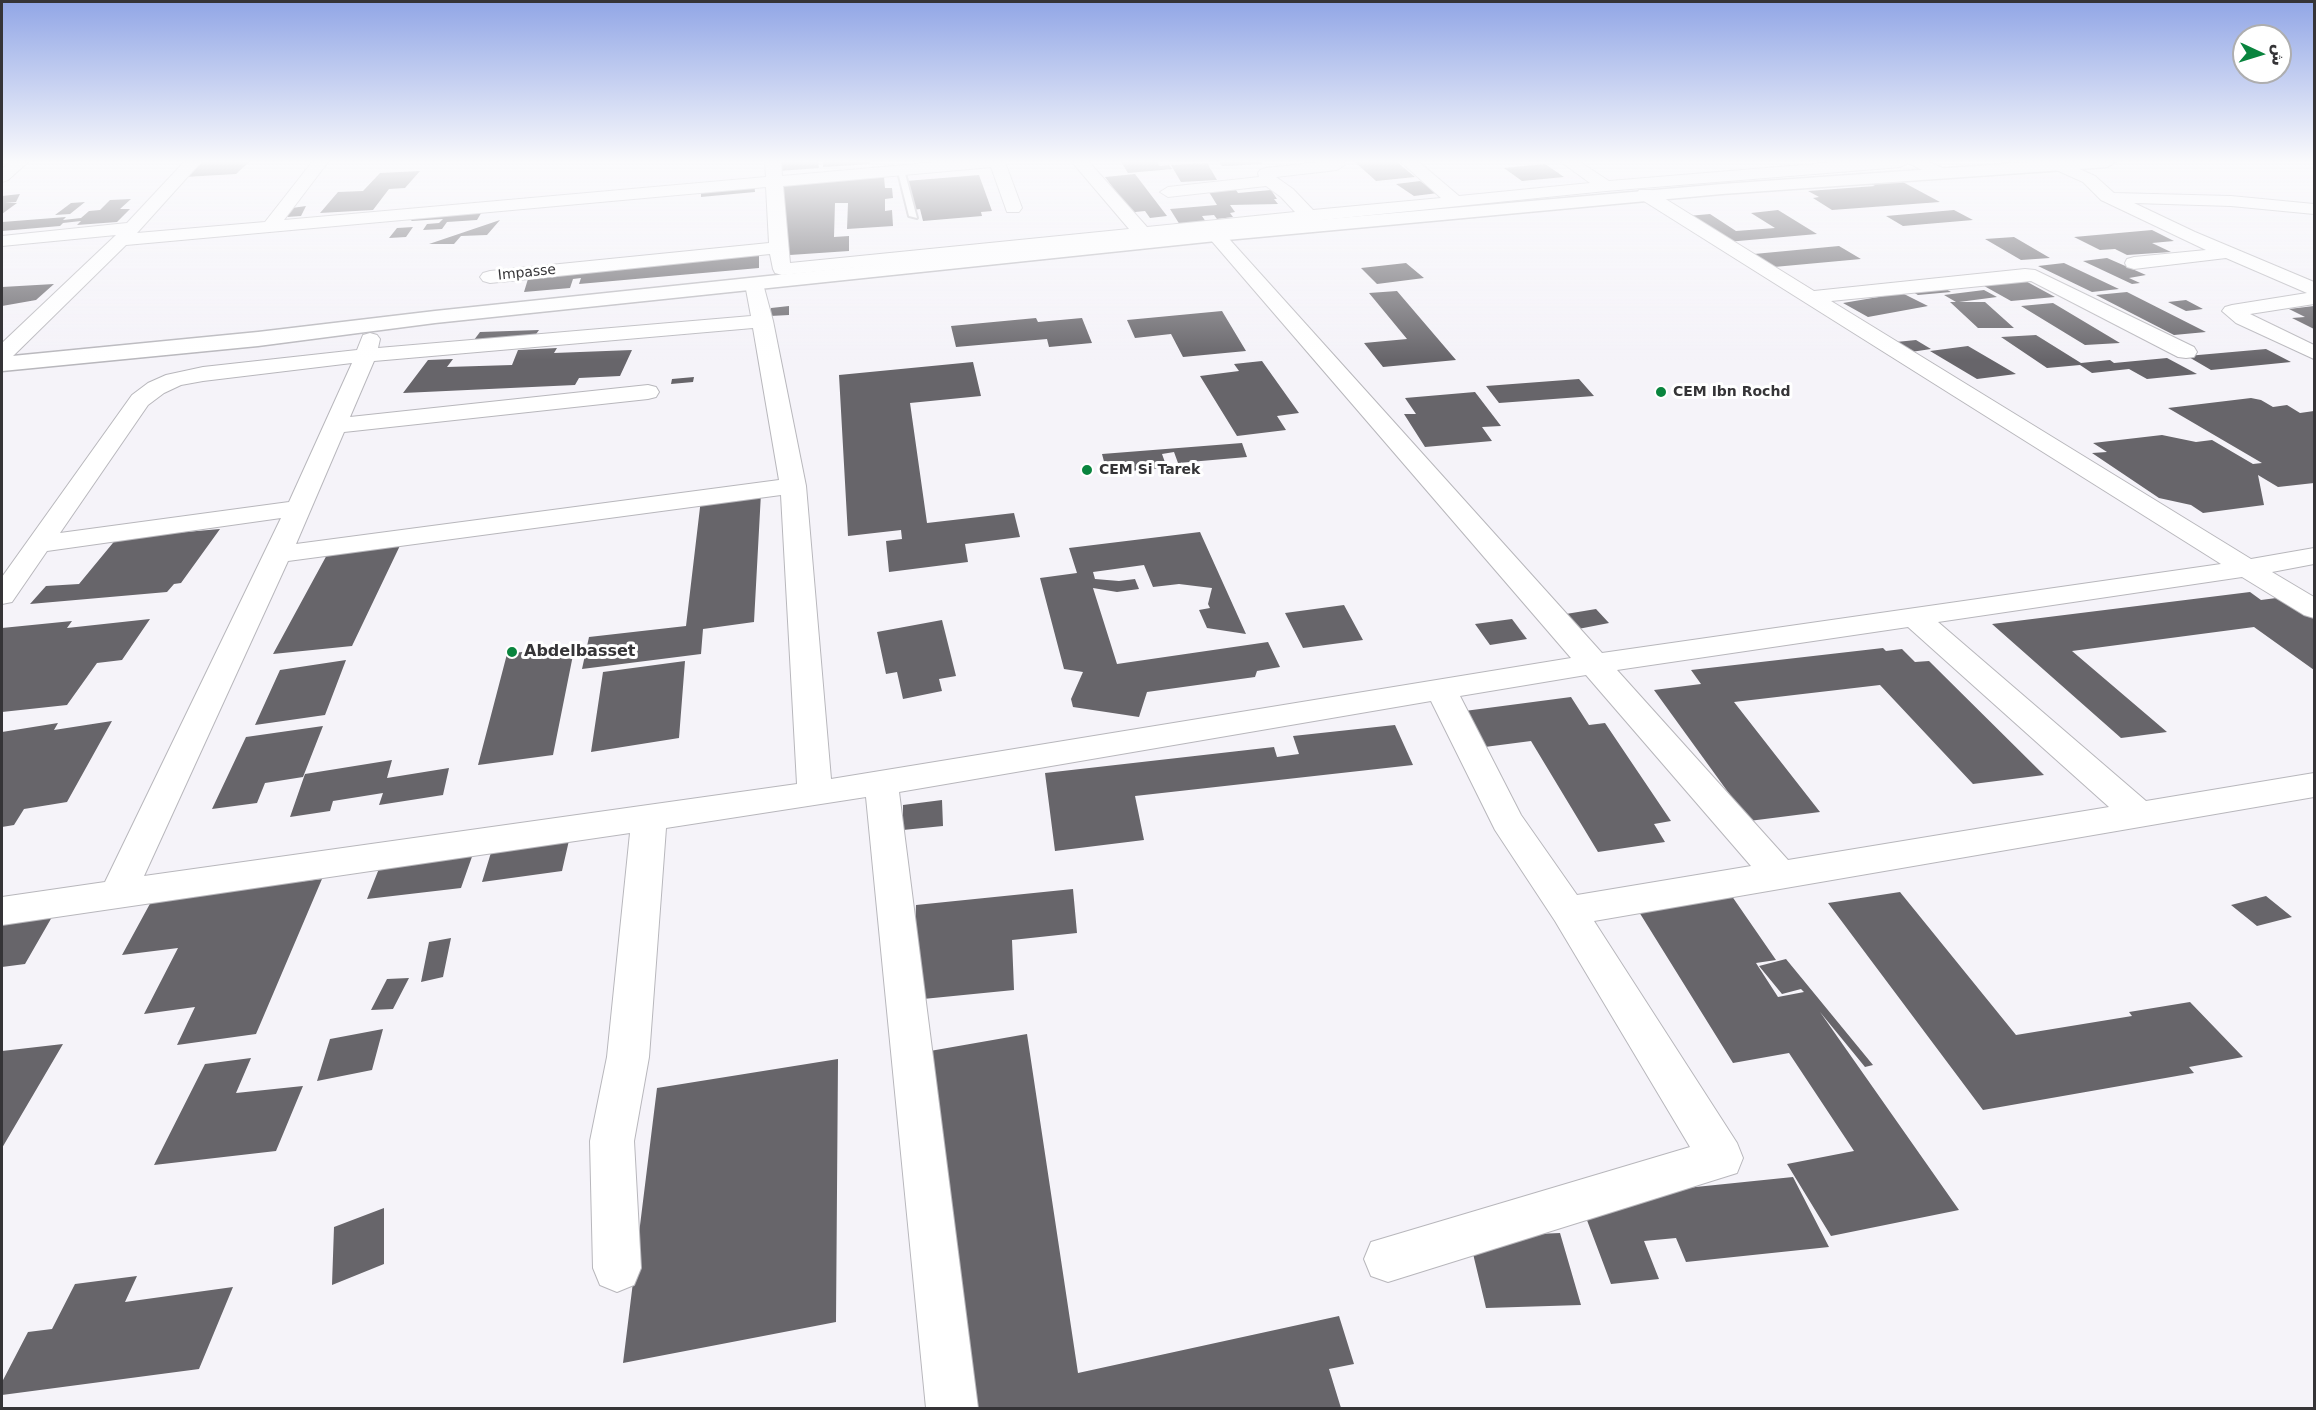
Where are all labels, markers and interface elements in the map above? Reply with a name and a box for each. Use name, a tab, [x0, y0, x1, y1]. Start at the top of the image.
north arrow	[2232, 24, 2292, 84]
text: ش	[2268, 43, 2289, 67]
street label: Impasse	[497, 262, 557, 284]
place label: CEM Ibn Rochd	[1673, 384, 1790, 400]
marker: CEM Ibn Rochd	[1654, 385, 1668, 399]
place label: CEM Si Tarek	[1099, 462, 1200, 478]
marker: CEM Si Tarek	[1080, 463, 1094, 477]
place label: Abdelbasset	[524, 642, 635, 662]
marker: Abdelbasset	[505, 645, 519, 659]

